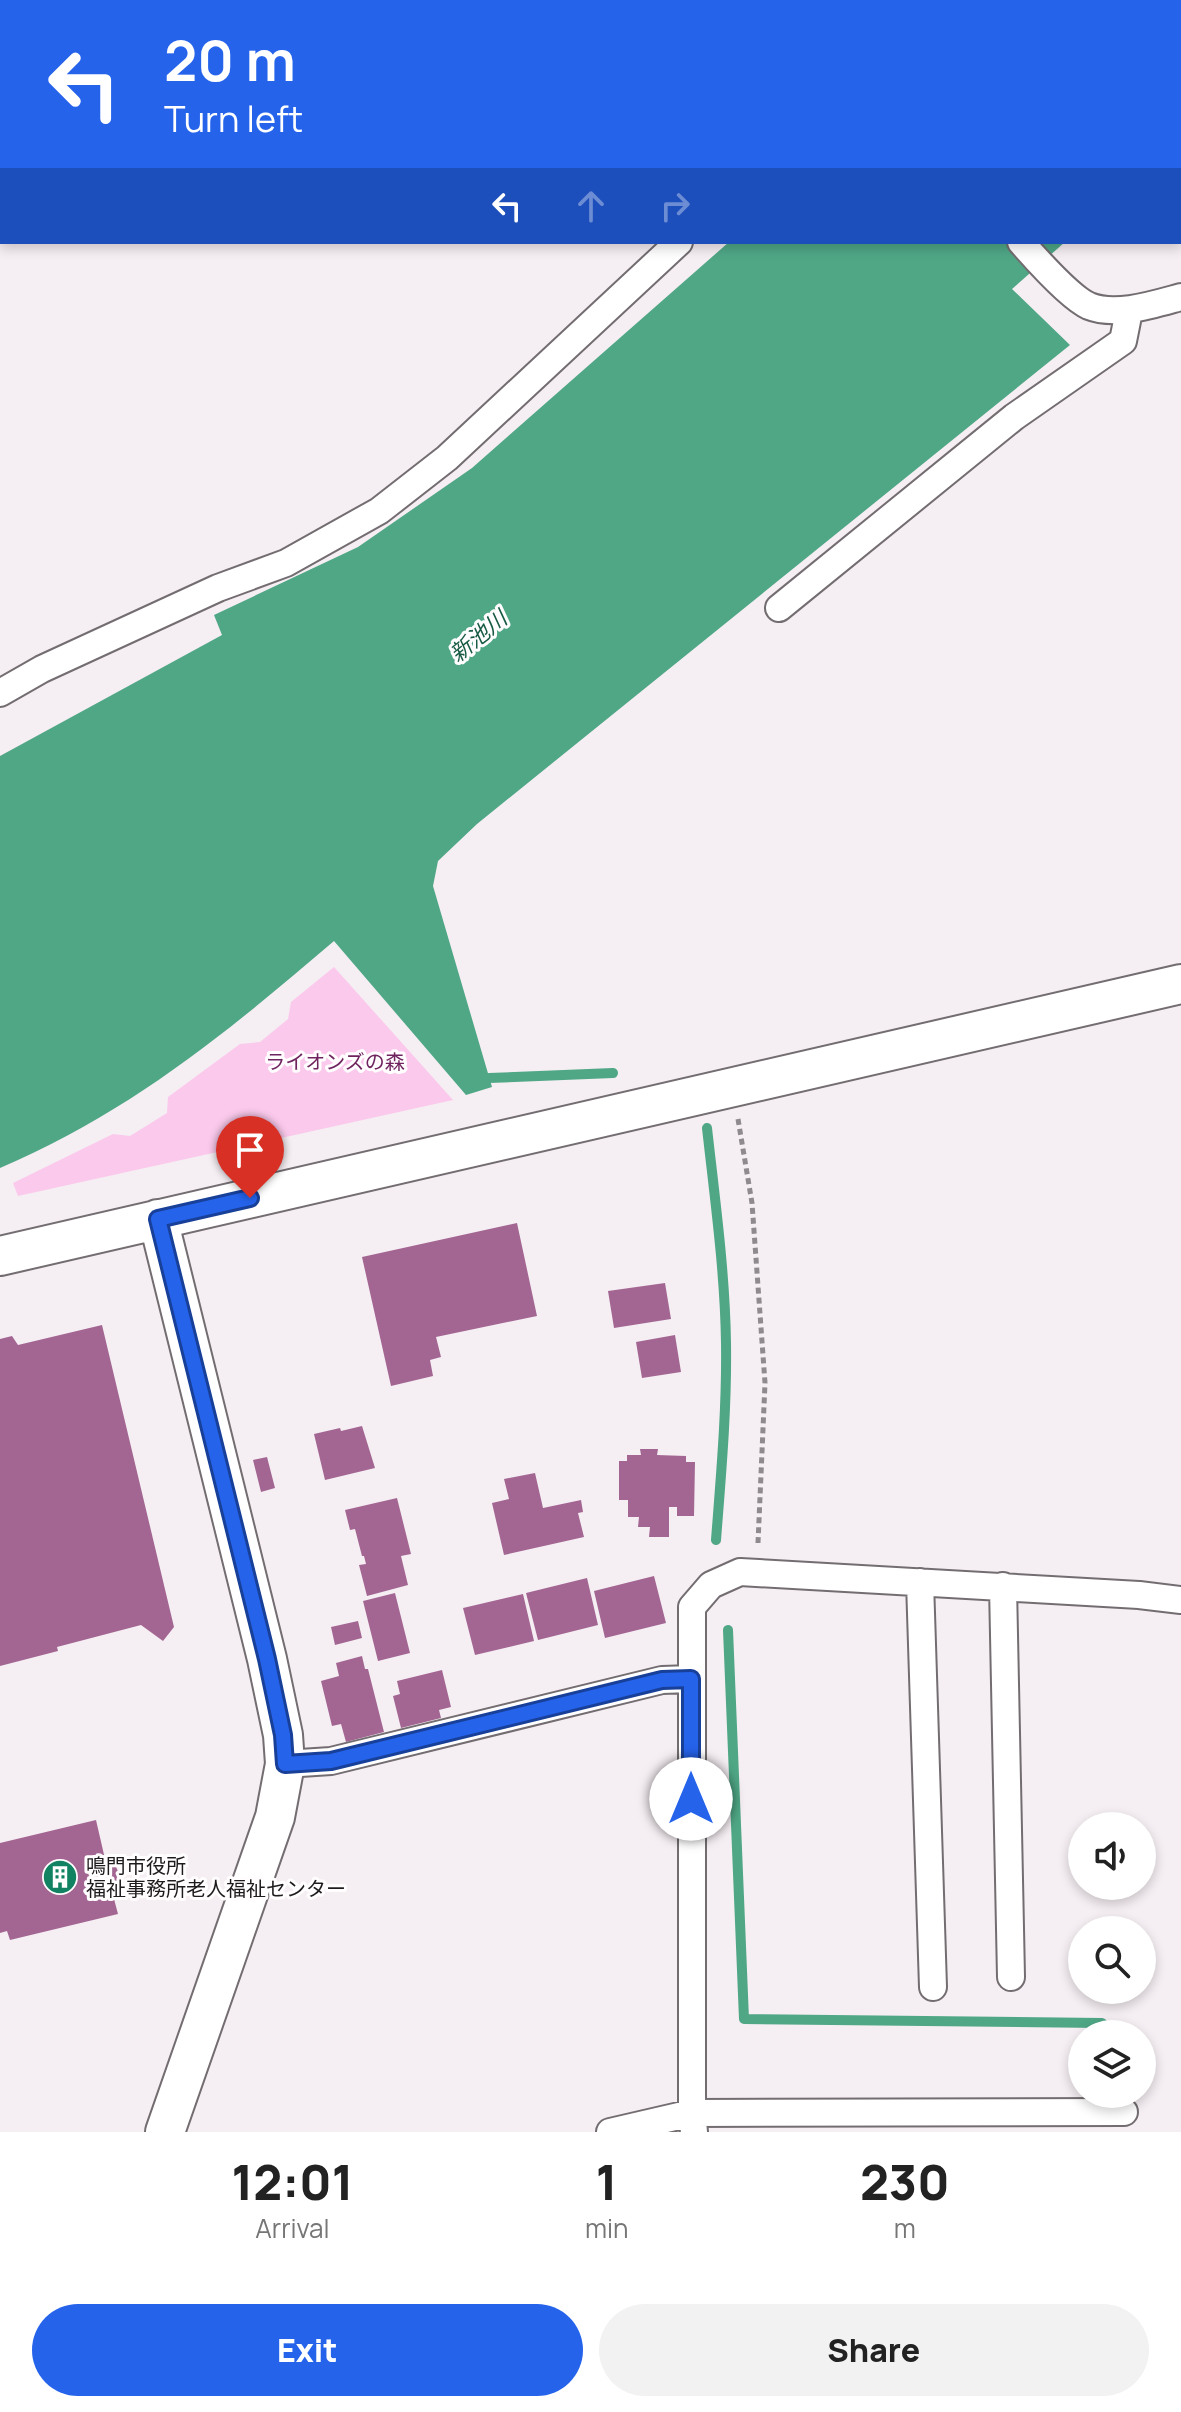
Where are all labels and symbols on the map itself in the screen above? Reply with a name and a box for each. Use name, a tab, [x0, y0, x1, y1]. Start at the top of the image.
water label: 新池川	[443, 602, 515, 668]
park label: ライオンズの森	[265, 1048, 405, 1075]
pin	[216, 1116, 284, 1198]
position arrow	[649, 1757, 733, 1841]
place label: 鳴門市役所 福祉事務所老人福祉センター	[86, 1852, 346, 1902]
building icon: 鳴門市役所 福祉事務所老人福祉センター	[41, 1858, 79, 1896]

